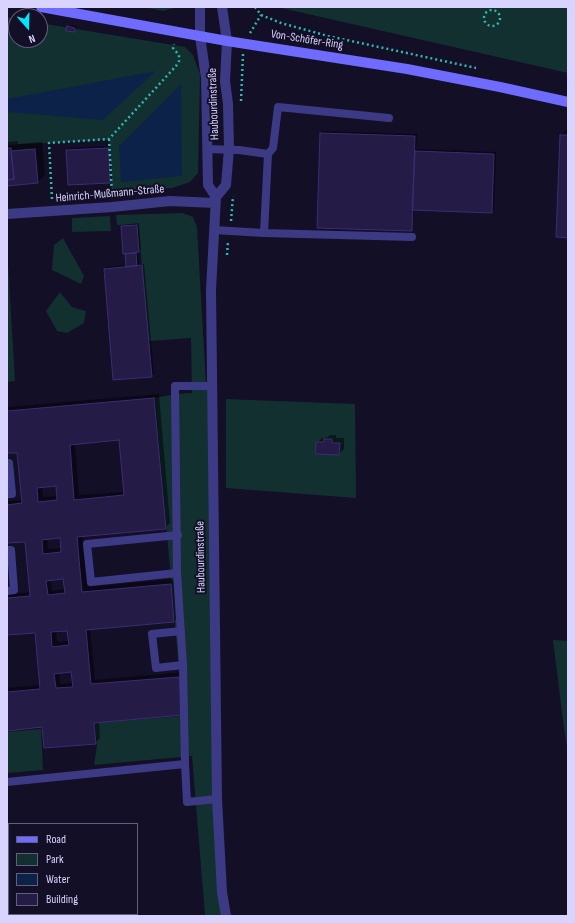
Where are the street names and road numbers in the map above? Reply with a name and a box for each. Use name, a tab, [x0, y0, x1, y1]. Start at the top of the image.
street label: Von-Schöfer-Ring	[270, 27, 344, 53]
street label: Haubourdinstraße	[206, 68, 222, 140]
street label: Heinrich-Mußmann-Straße	[55, 182, 165, 206]
street label: Haubourdinstraße	[193, 521, 209, 593]

